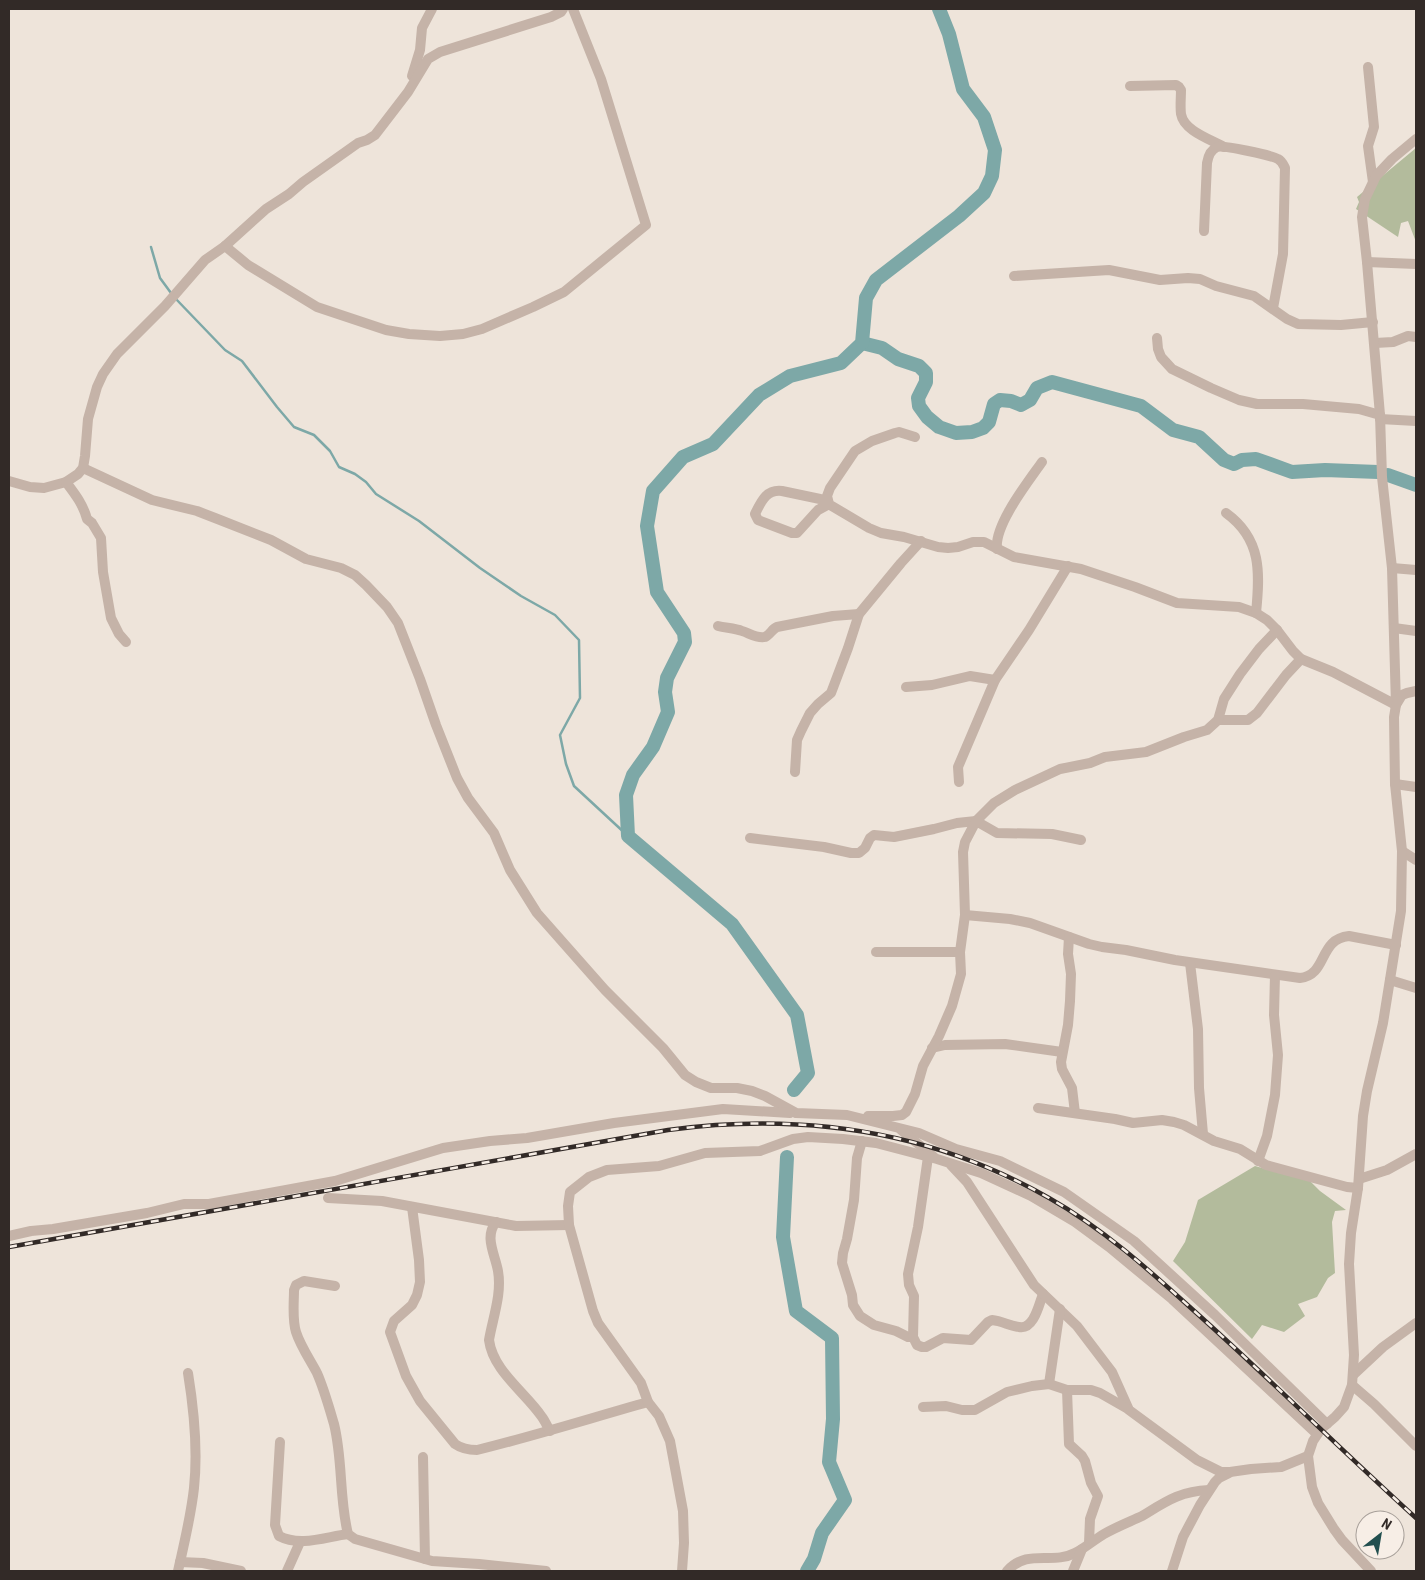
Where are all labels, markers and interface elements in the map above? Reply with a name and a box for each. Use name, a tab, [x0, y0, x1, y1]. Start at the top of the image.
north arrow	[1355, 1510, 1405, 1560]
text: N	[1379, 1515, 1394, 1533]

